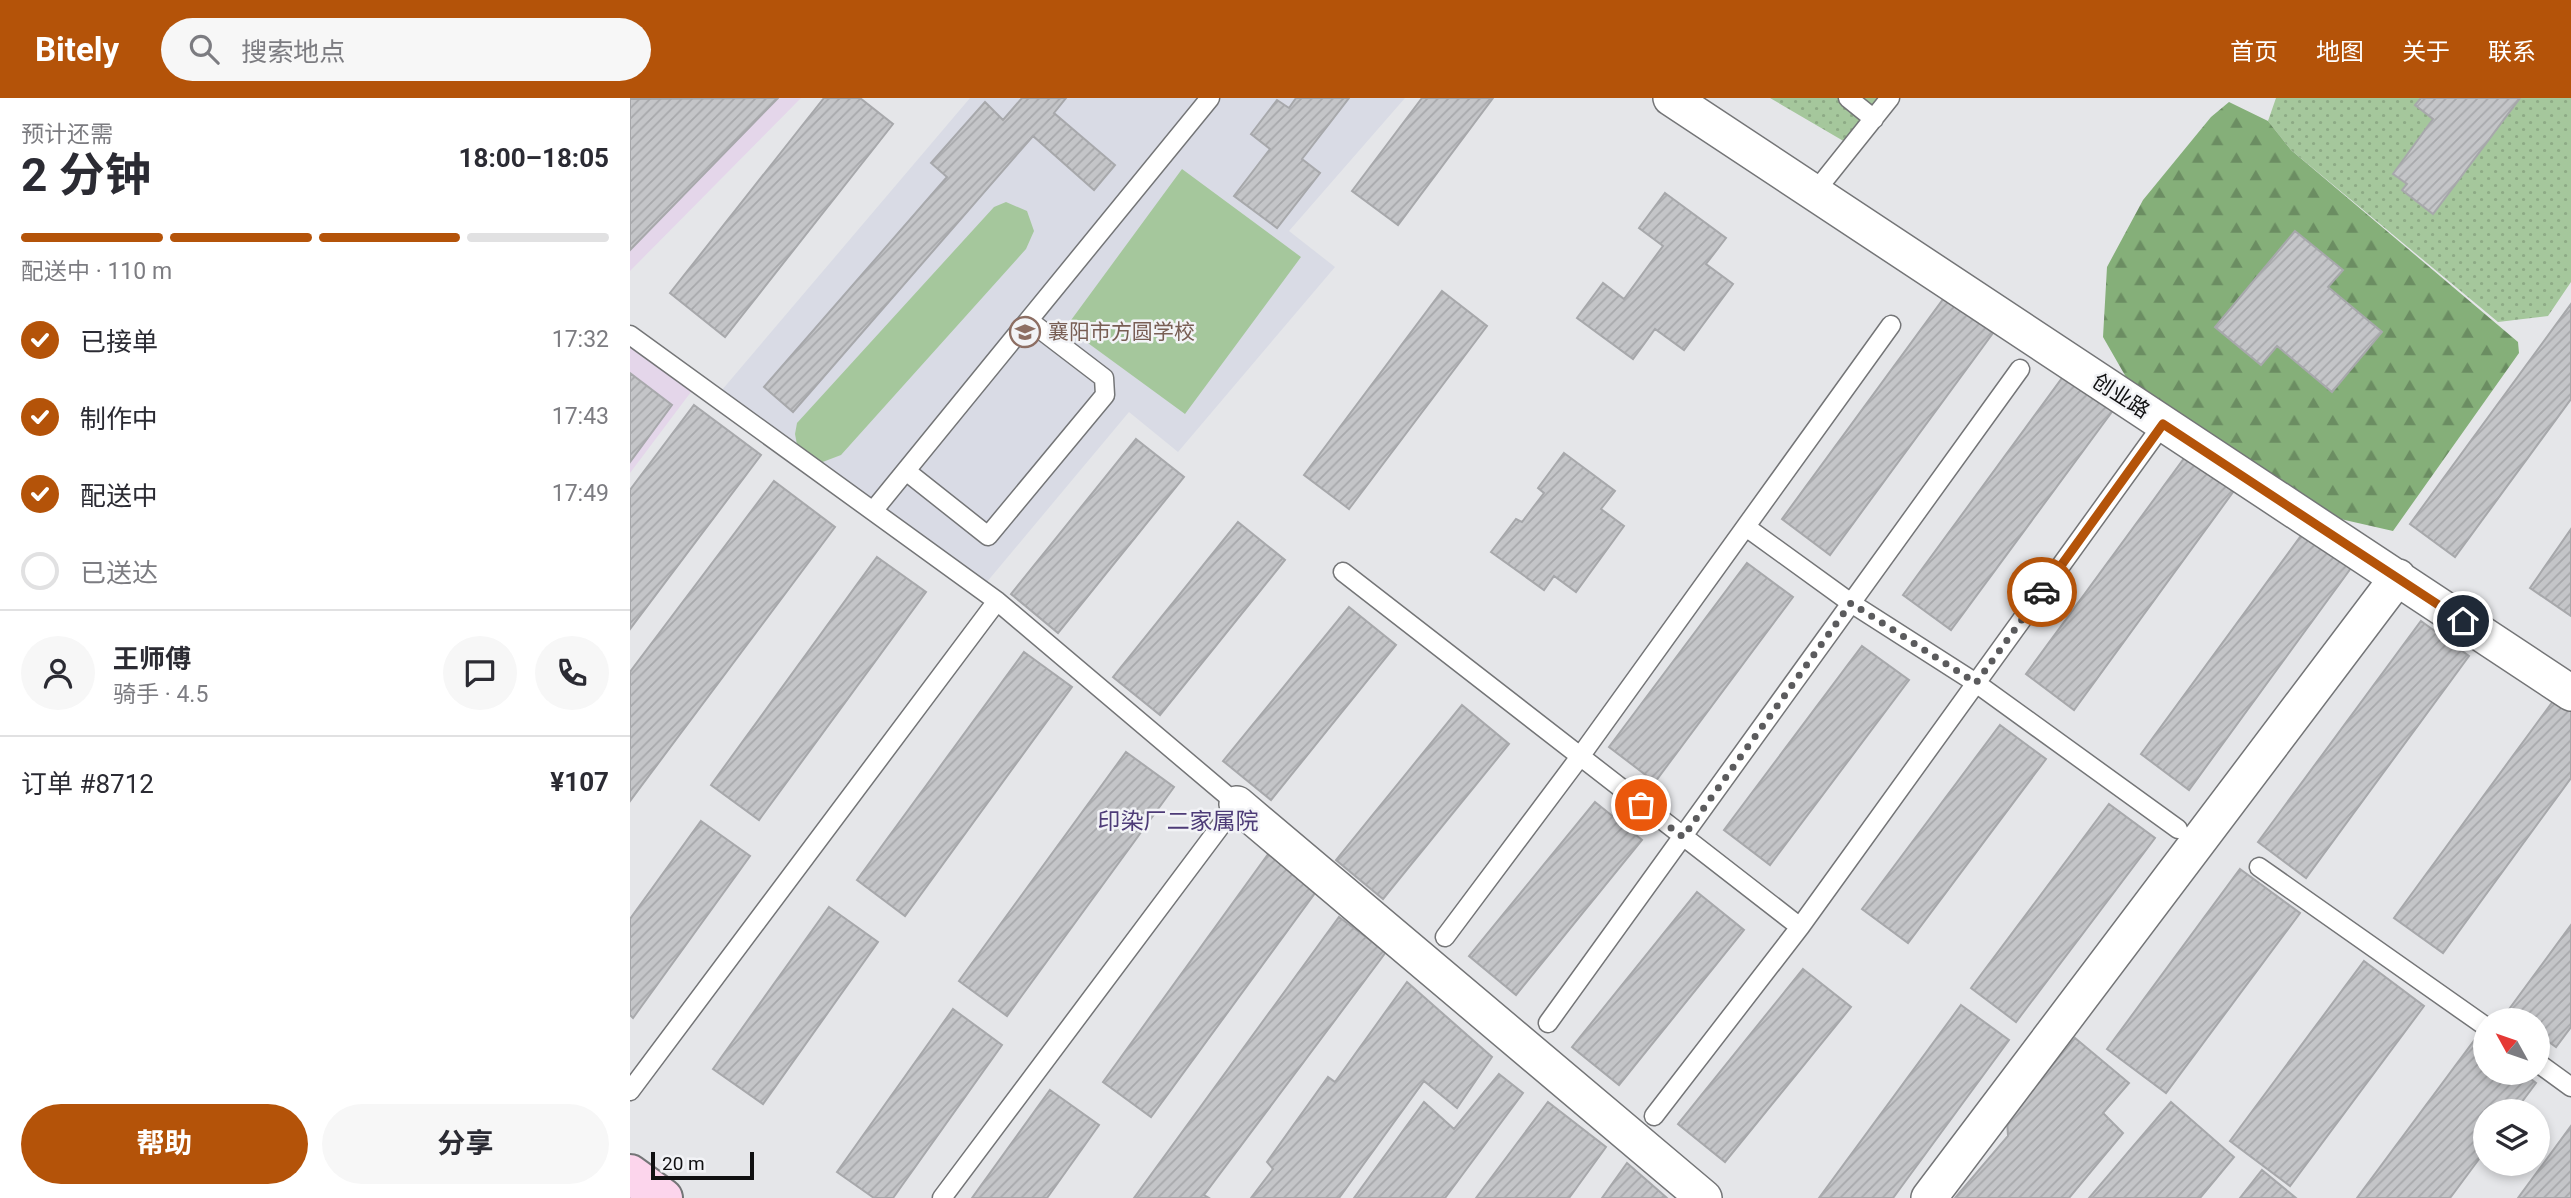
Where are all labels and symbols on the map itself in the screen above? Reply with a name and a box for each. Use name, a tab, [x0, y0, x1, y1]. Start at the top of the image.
school or university icon: 襄阳市方圆学校	[1008, 315, 1042, 349]
place label: 襄阳市方圆学校	[1048, 320, 1195, 344]
street label: 创业路	[2088, 369, 2154, 423]
courier	[2007, 557, 2077, 627]
pin	[2433, 591, 2493, 651]
pin	[1611, 775, 1671, 835]
district label: 印染厂二家属院	[1098, 808, 1259, 835]
north arrow	[2473, 1008, 2550, 1085]
scale bar	[651, 1149, 754, 1181]

